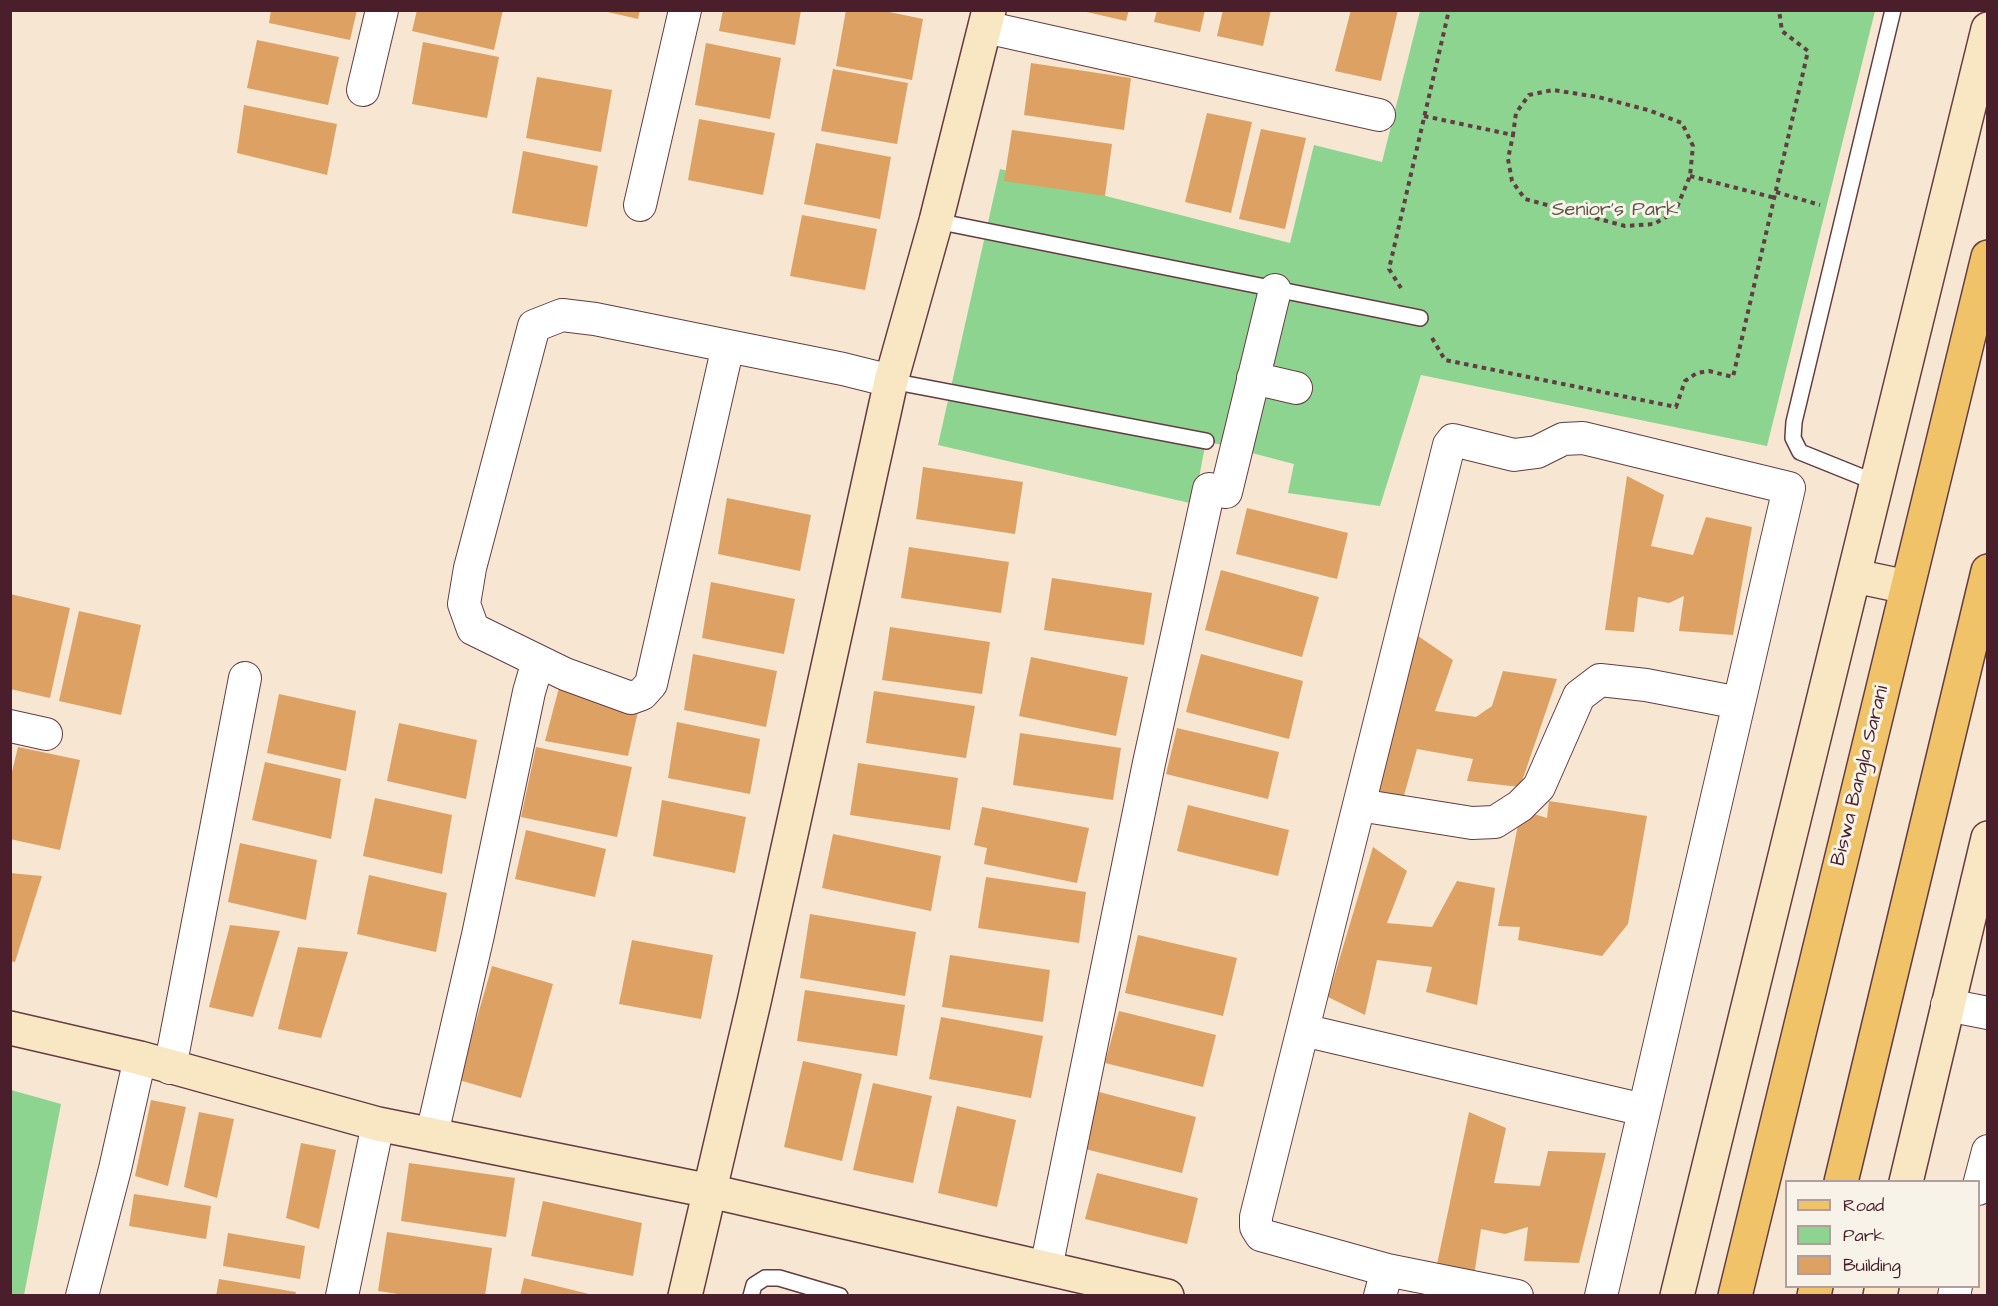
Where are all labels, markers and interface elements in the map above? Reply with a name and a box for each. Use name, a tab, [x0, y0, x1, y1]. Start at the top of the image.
park label: Senior's Park	[1552, 199, 1678, 223]
street label: Biswa Bangla Sarani	[1827, 683, 1895, 869]
legend	[1785, 1180, 1980, 1288]
text: Road	[1843, 1193, 1884, 1218]
text: Park	[1843, 1223, 1885, 1248]
text: Building	[1843, 1253, 1901, 1278]

